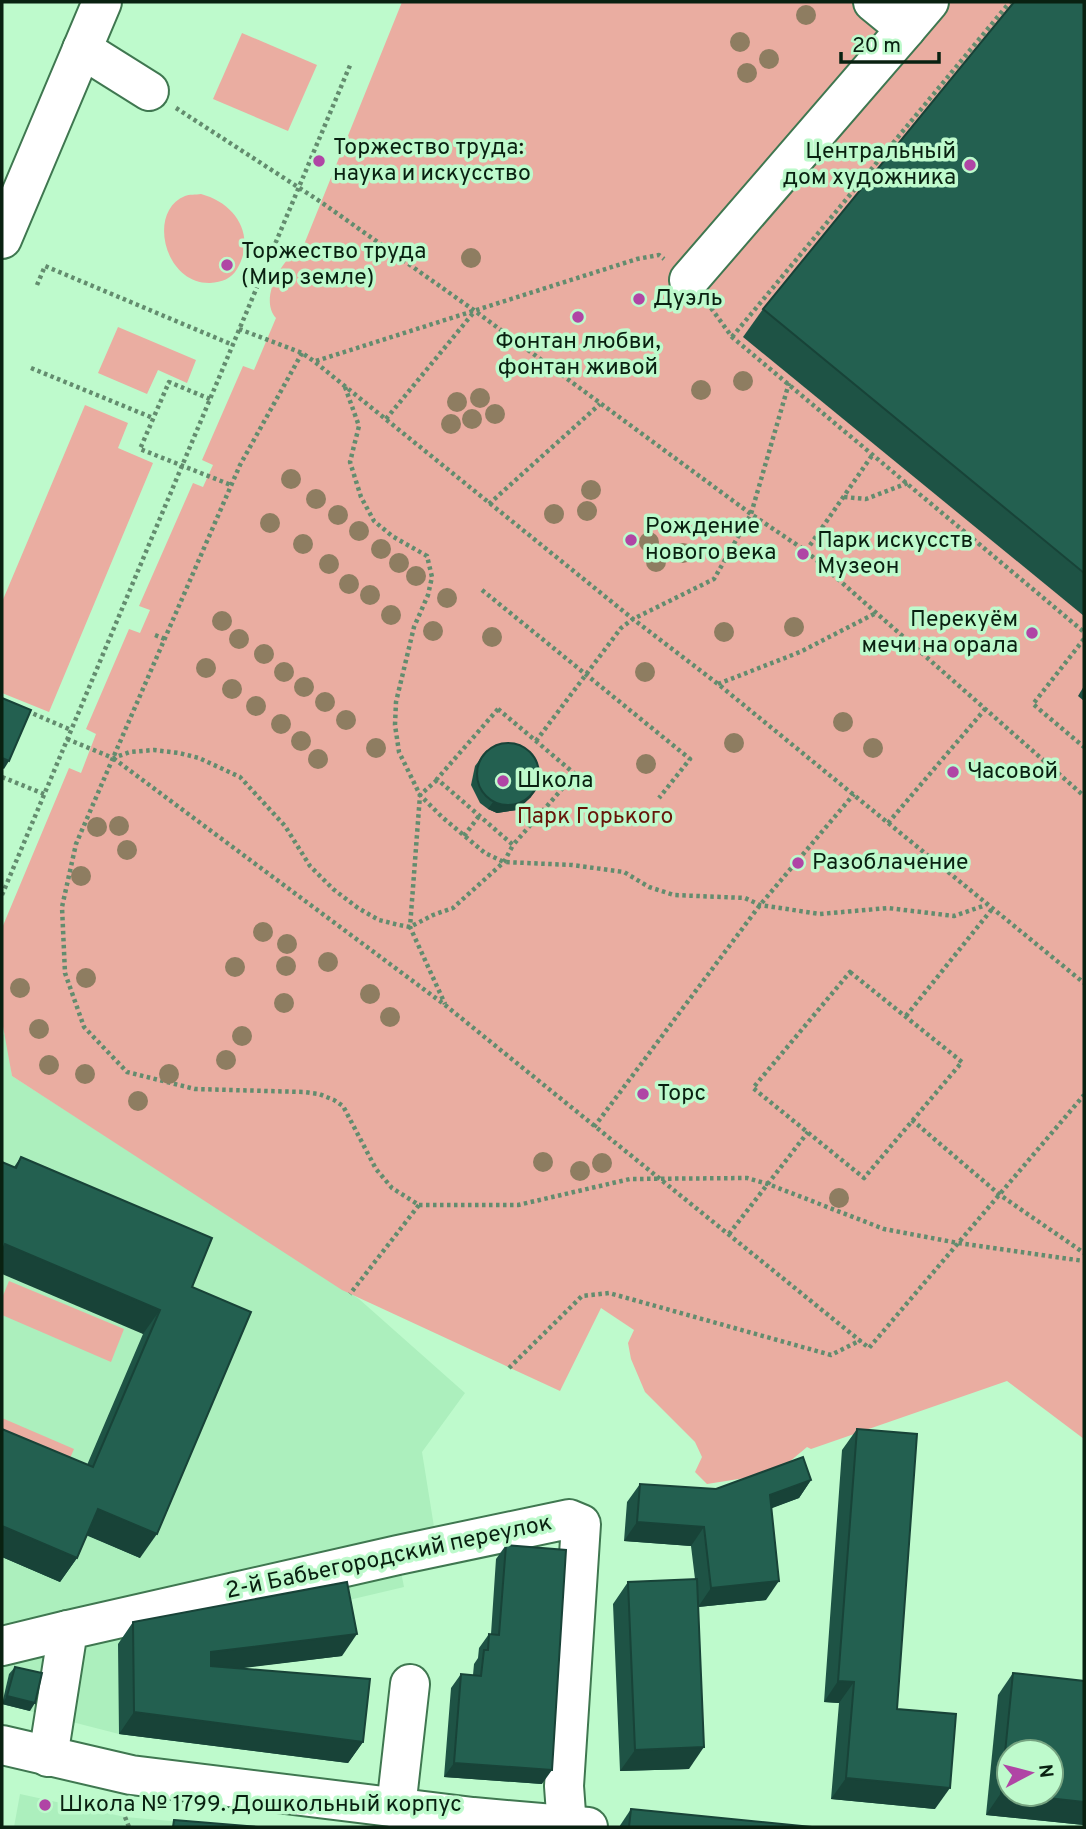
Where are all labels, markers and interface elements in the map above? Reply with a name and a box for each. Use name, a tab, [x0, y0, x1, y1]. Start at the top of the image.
scale bar	[841, 21, 939, 65]
text: 20 m	[852, 33, 901, 60]
place label: Торжество труда: наука и искусство	[333, 134, 531, 189]
place label: Центральный дом художника	[783, 138, 956, 193]
marker: Торжество труда: наука и искусство	[311, 153, 327, 169]
marker: Центральный дом художника	[962, 157, 978, 173]
place label: Торжество труда (Мир земле)	[241, 238, 426, 293]
marker: Торжество труда (Мир земле)	[219, 257, 235, 273]
place label: Дуэль	[653, 285, 723, 314]
marker: Дуэль	[631, 291, 647, 307]
marker: Фонтан любви, фонтан живой	[570, 309, 586, 325]
place label: Фонтан любви, фонтан живой	[495, 328, 661, 383]
place label: Рождение нового века	[645, 513, 776, 568]
place label: Парк искусств Музеон	[817, 527, 973, 582]
marker: Рождение нового века	[623, 532, 639, 548]
marker: Парк искусств Музеон	[795, 546, 811, 562]
place label: Перекуём мечи на орала	[862, 606, 1018, 661]
marker: Перекуём мечи на орала	[1024, 625, 1040, 641]
place label: Часовой	[967, 758, 1058, 787]
marker: Часовой	[945, 764, 961, 780]
place label: Школа	[517, 767, 593, 796]
marker: Школа	[495, 773, 511, 789]
park label: Парк Горького	[517, 803, 673, 832]
place label: Разоблачение	[812, 849, 968, 878]
marker: Разоблачение	[790, 855, 806, 871]
place label: Торс	[657, 1080, 706, 1109]
marker: Торс	[635, 1086, 651, 1102]
street label: 2-й Бабьегородский переулок	[223, 1509, 555, 1607]
north arrow	[995, 1738, 1065, 1808]
text: N	[1032, 1763, 1058, 1779]
place label: Школа № 1799. Дошкольный корпус	[59, 1791, 462, 1820]
marker: Школа № 1799. Дошкольный корпус	[37, 1797, 53, 1813]

